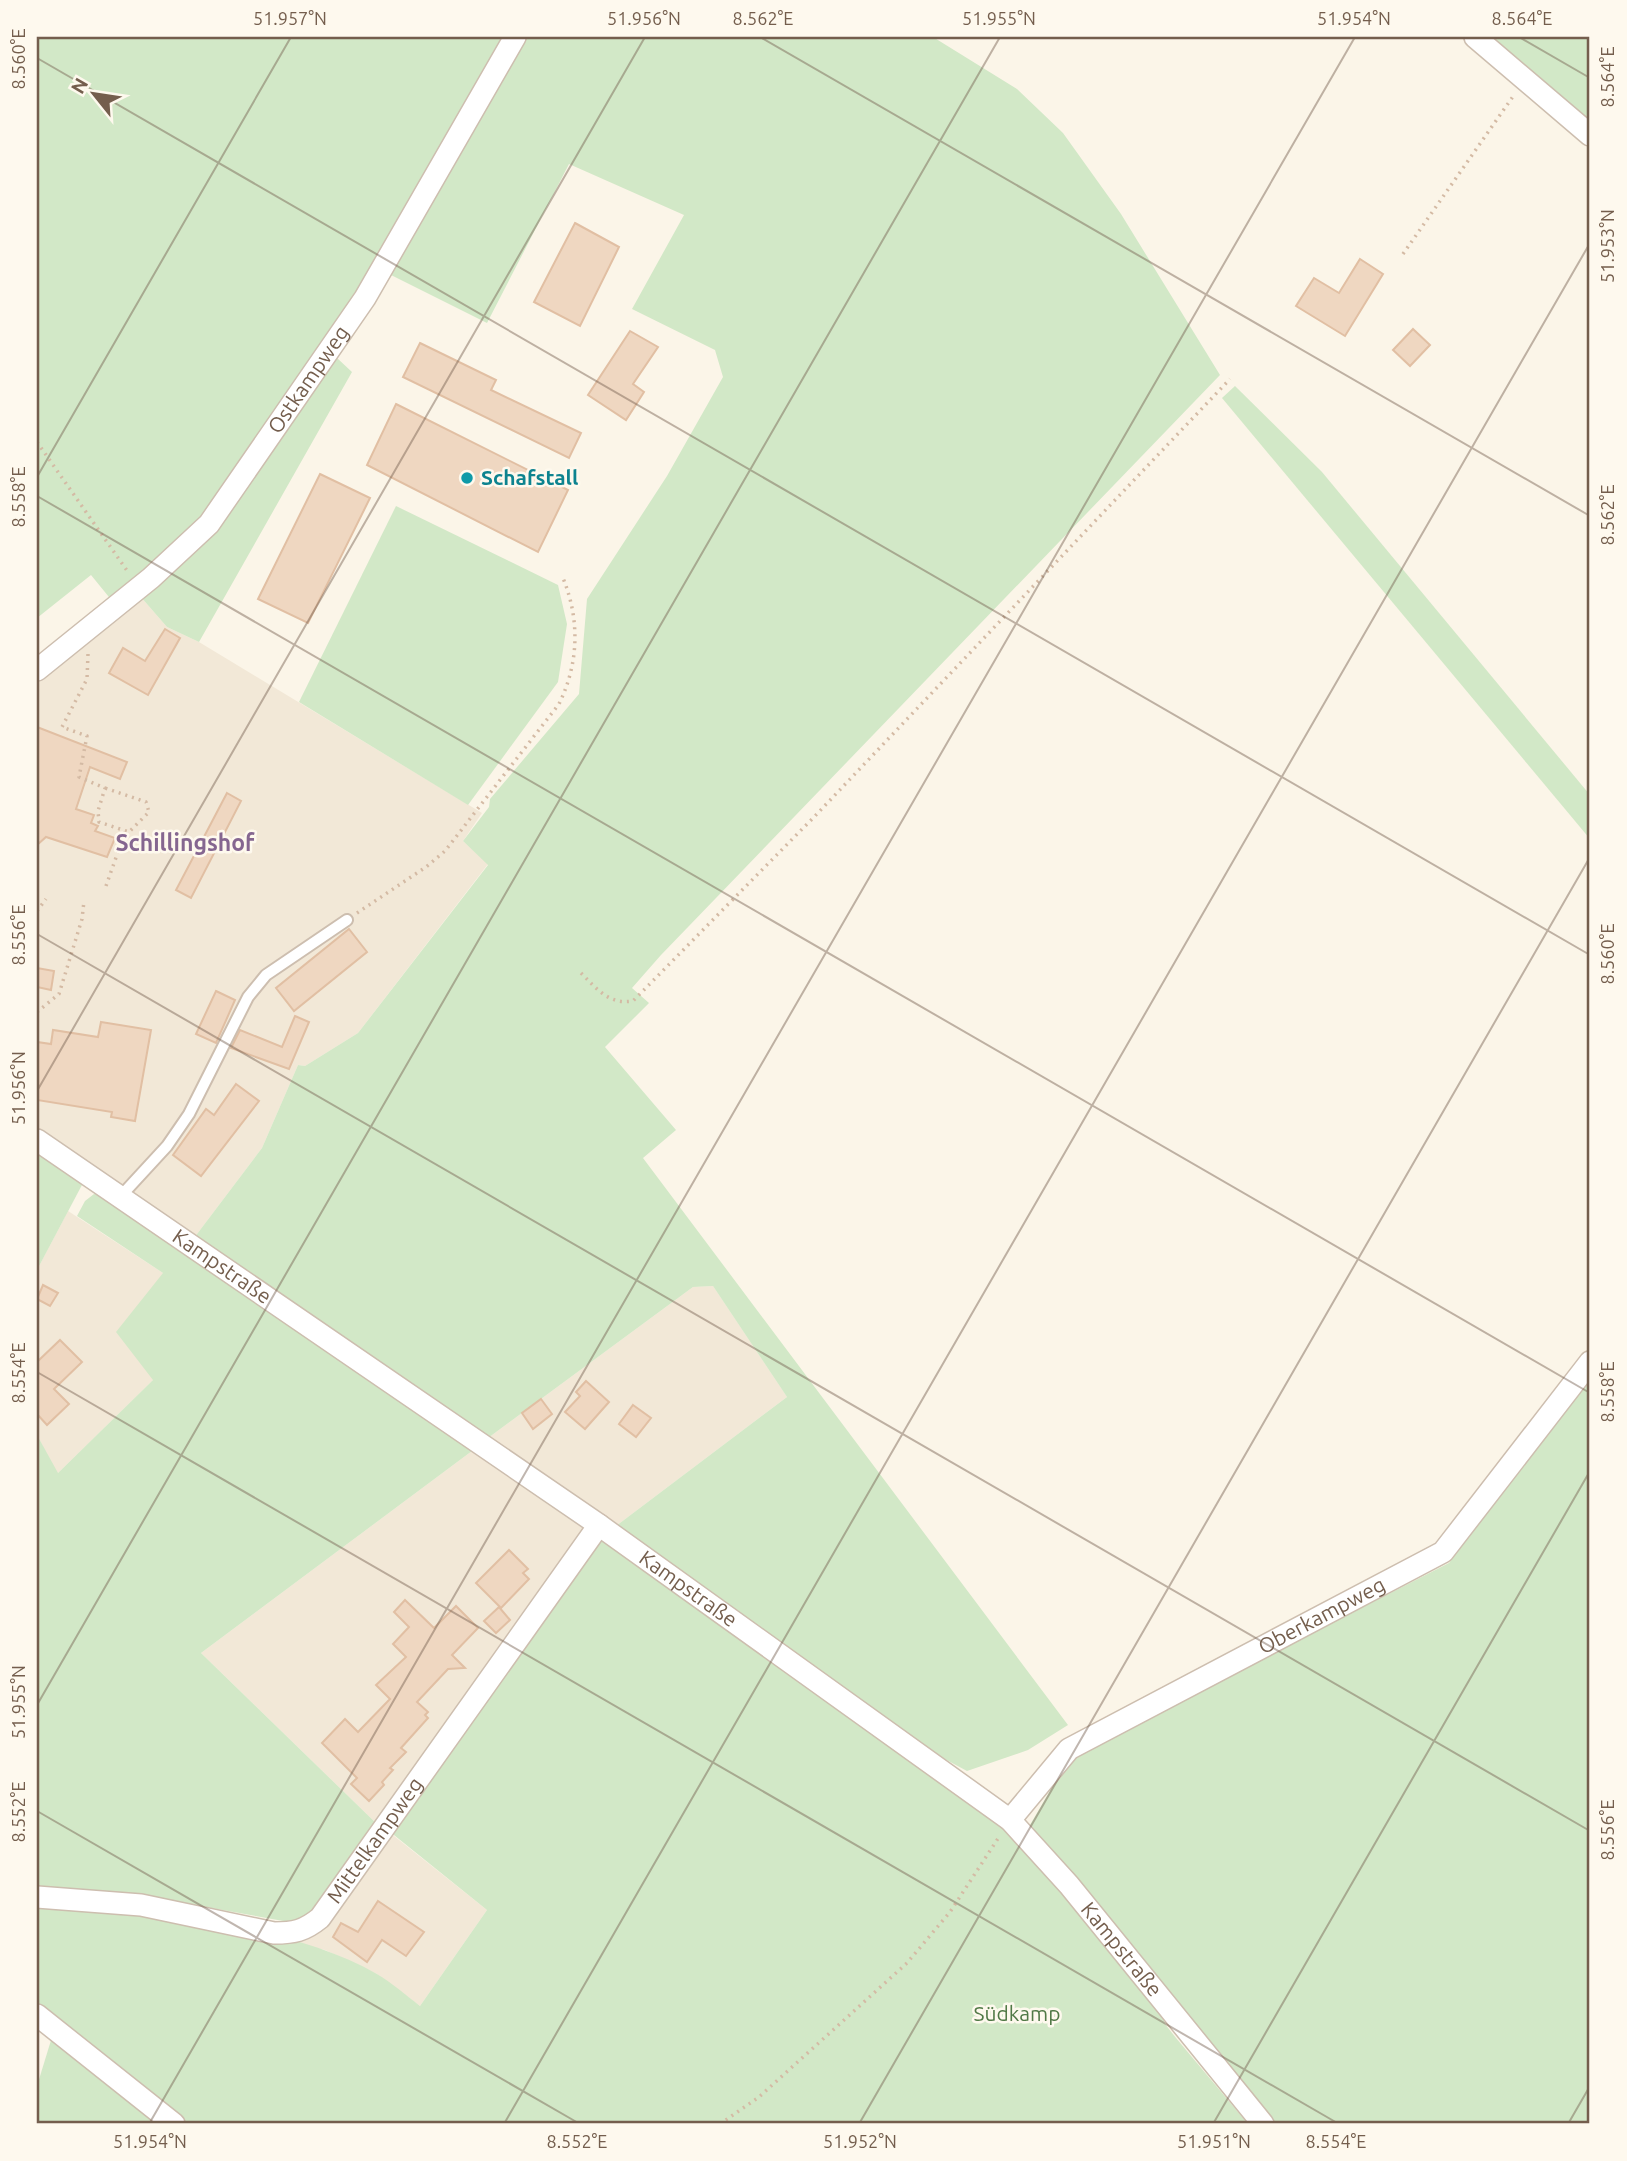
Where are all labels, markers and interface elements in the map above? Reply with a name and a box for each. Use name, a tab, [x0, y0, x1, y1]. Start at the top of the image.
text: 51.957°N	[253, 8, 327, 28]
text: 51.956°N	[607, 8, 681, 28]
text: 8.562°E	[733, 8, 793, 28]
text: 51.955°N	[962, 8, 1036, 28]
text: 51.954°N	[1317, 8, 1391, 28]
text: 8.564°E	[1492, 8, 1552, 28]
text: 8.560°E	[8, 29, 28, 89]
text: 8.564°E	[1597, 47, 1617, 107]
north arrow	[60, 60, 130, 130]
text: N	[66, 74, 92, 97]
text: 51.953°N	[1597, 209, 1617, 283]
street label: Ostkampweg	[262, 321, 353, 438]
place label: Schafstall	[481, 465, 578, 489]
text: 8.558°E	[8, 467, 28, 527]
marker: Schafstall	[459, 470, 475, 486]
text: 8.562°E	[1597, 485, 1617, 545]
district label: Schillingshof	[115, 830, 255, 855]
text: 8.556°E	[8, 905, 28, 965]
text: 8.560°E	[1597, 924, 1617, 984]
text: 51.956°N	[8, 1051, 28, 1125]
street label: Kampstraße	[168, 1224, 276, 1308]
text: 8.554°E	[8, 1343, 28, 1403]
text: 8.558°E	[1597, 1362, 1617, 1422]
street label: Kampstraße	[635, 1545, 742, 1631]
street label: Oberkampweg	[1254, 1572, 1389, 1658]
text: 51.955°N	[8, 1665, 28, 1739]
street label: Mittelkampweg	[321, 1772, 427, 1907]
text: 8.552°E	[8, 1782, 28, 1842]
text: 8.556°E	[1597, 1800, 1617, 1860]
street label: Kampstraße	[1077, 1897, 1168, 2001]
park label: Südkamp	[973, 2001, 1061, 2025]
text: 51.954°N	[113, 2131, 187, 2151]
text: 8.552°E	[547, 2131, 607, 2151]
text: 51.952°N	[823, 2131, 897, 2151]
text: 51.951°N	[1177, 2131, 1251, 2151]
text: 8.554°E	[1306, 2131, 1366, 2151]

